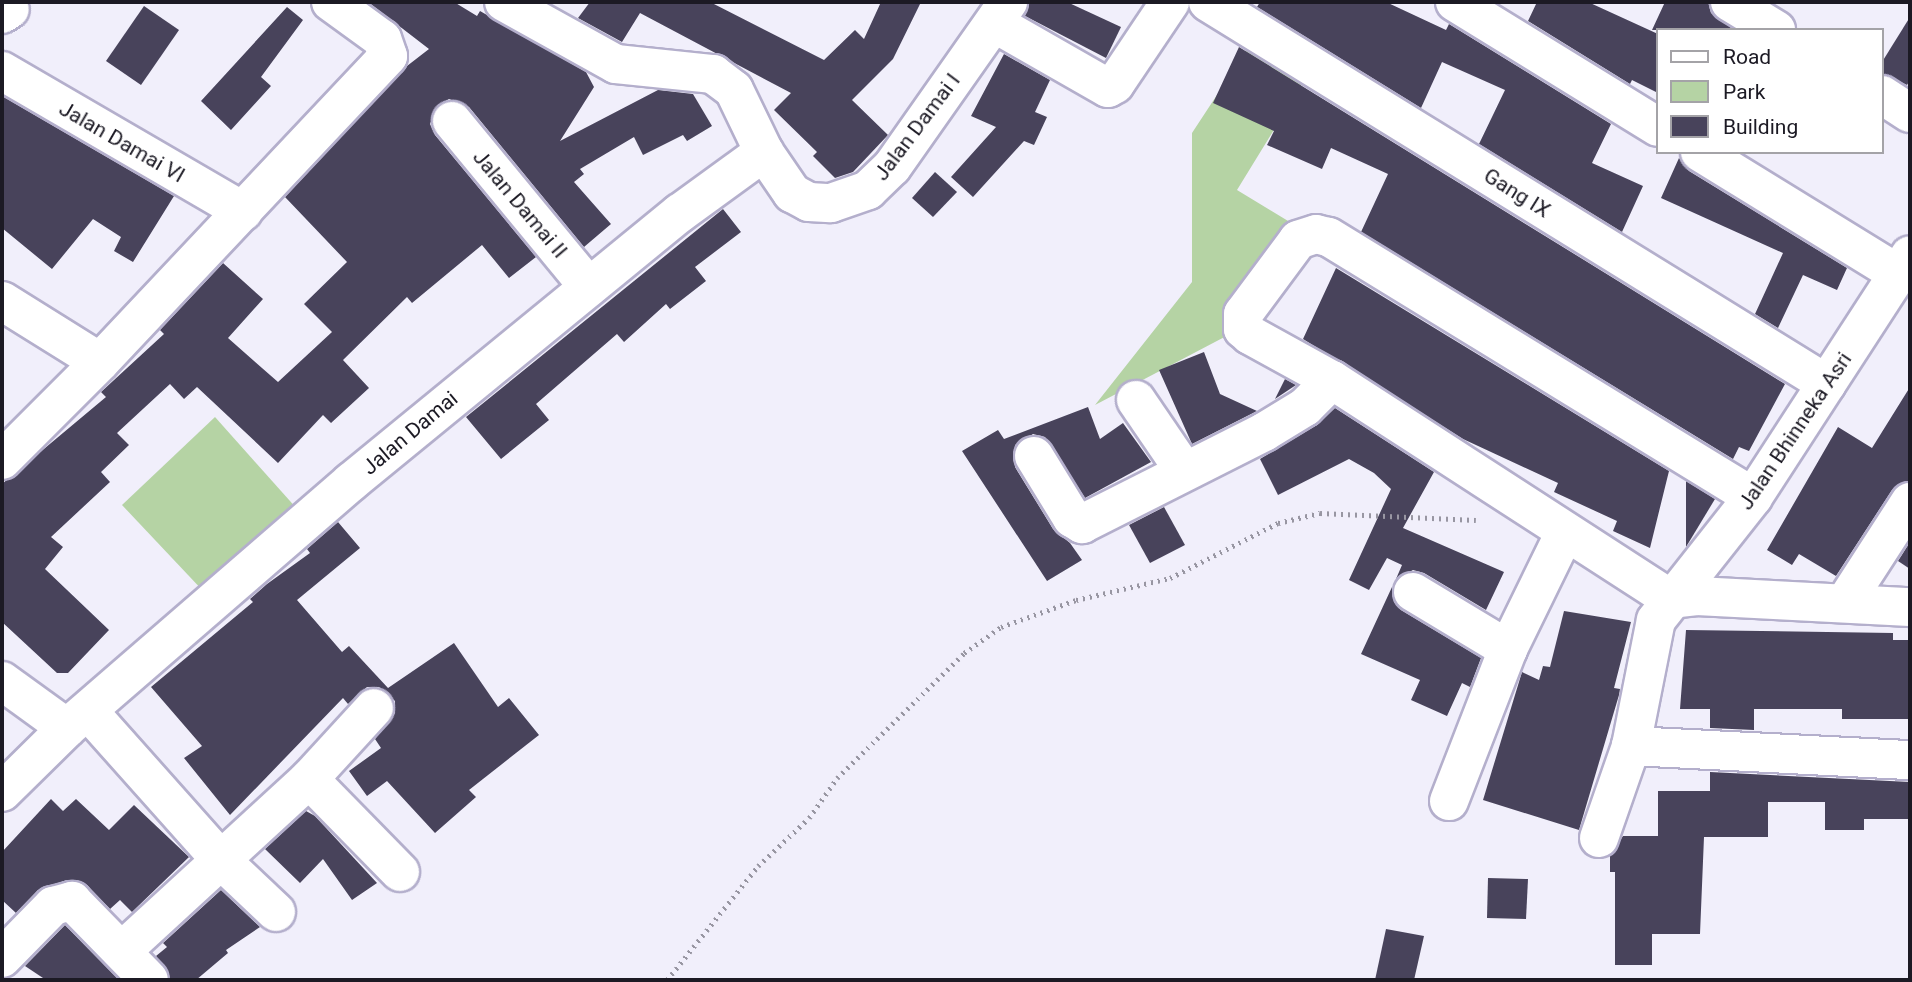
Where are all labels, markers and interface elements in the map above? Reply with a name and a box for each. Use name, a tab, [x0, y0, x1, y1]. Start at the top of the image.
legend	[1657, 28, 1884, 154]
text: Road	[1723, 45, 1771, 69]
street label: Jalan Damai I	[869, 69, 965, 185]
text: Park	[1723, 80, 1765, 104]
street label: Jalan Damai VI	[55, 96, 189, 188]
text: Building	[1723, 115, 1798, 139]
street label: Jalan Damai II	[468, 145, 572, 263]
street label: Gang IX	[1479, 163, 1555, 223]
street label: Jalan Bhinneka Asri	[1733, 347, 1857, 515]
street label: Jalan Damai	[357, 386, 463, 480]

